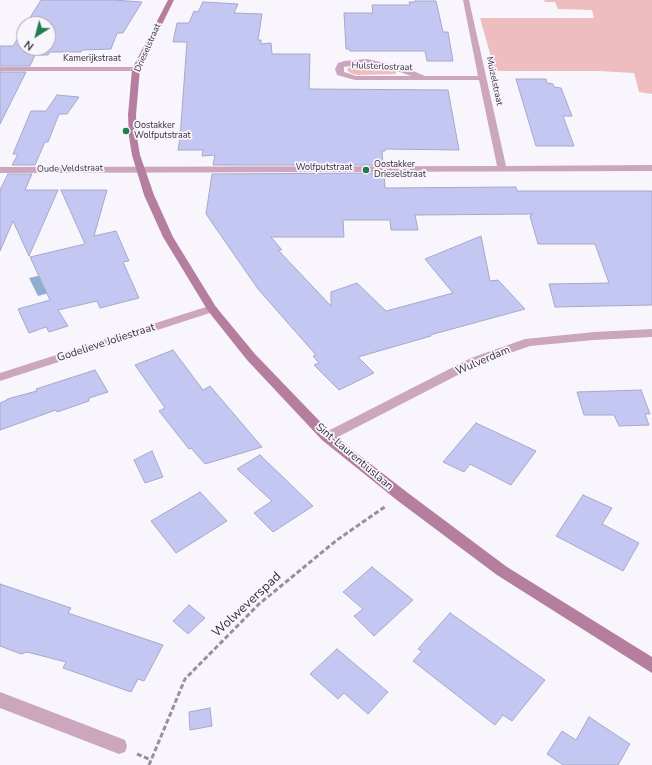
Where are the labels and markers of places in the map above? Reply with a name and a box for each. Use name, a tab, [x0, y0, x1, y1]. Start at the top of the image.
place label: Oostakker Wolfputstraat	[134, 121, 191, 142]
marker: Oostakker Wolfputstraat	[121, 126, 131, 136]
place label: Oostakker Drieselstraat	[374, 160, 426, 181]
marker: Oostakker Drieselstraat	[361, 165, 371, 175]

